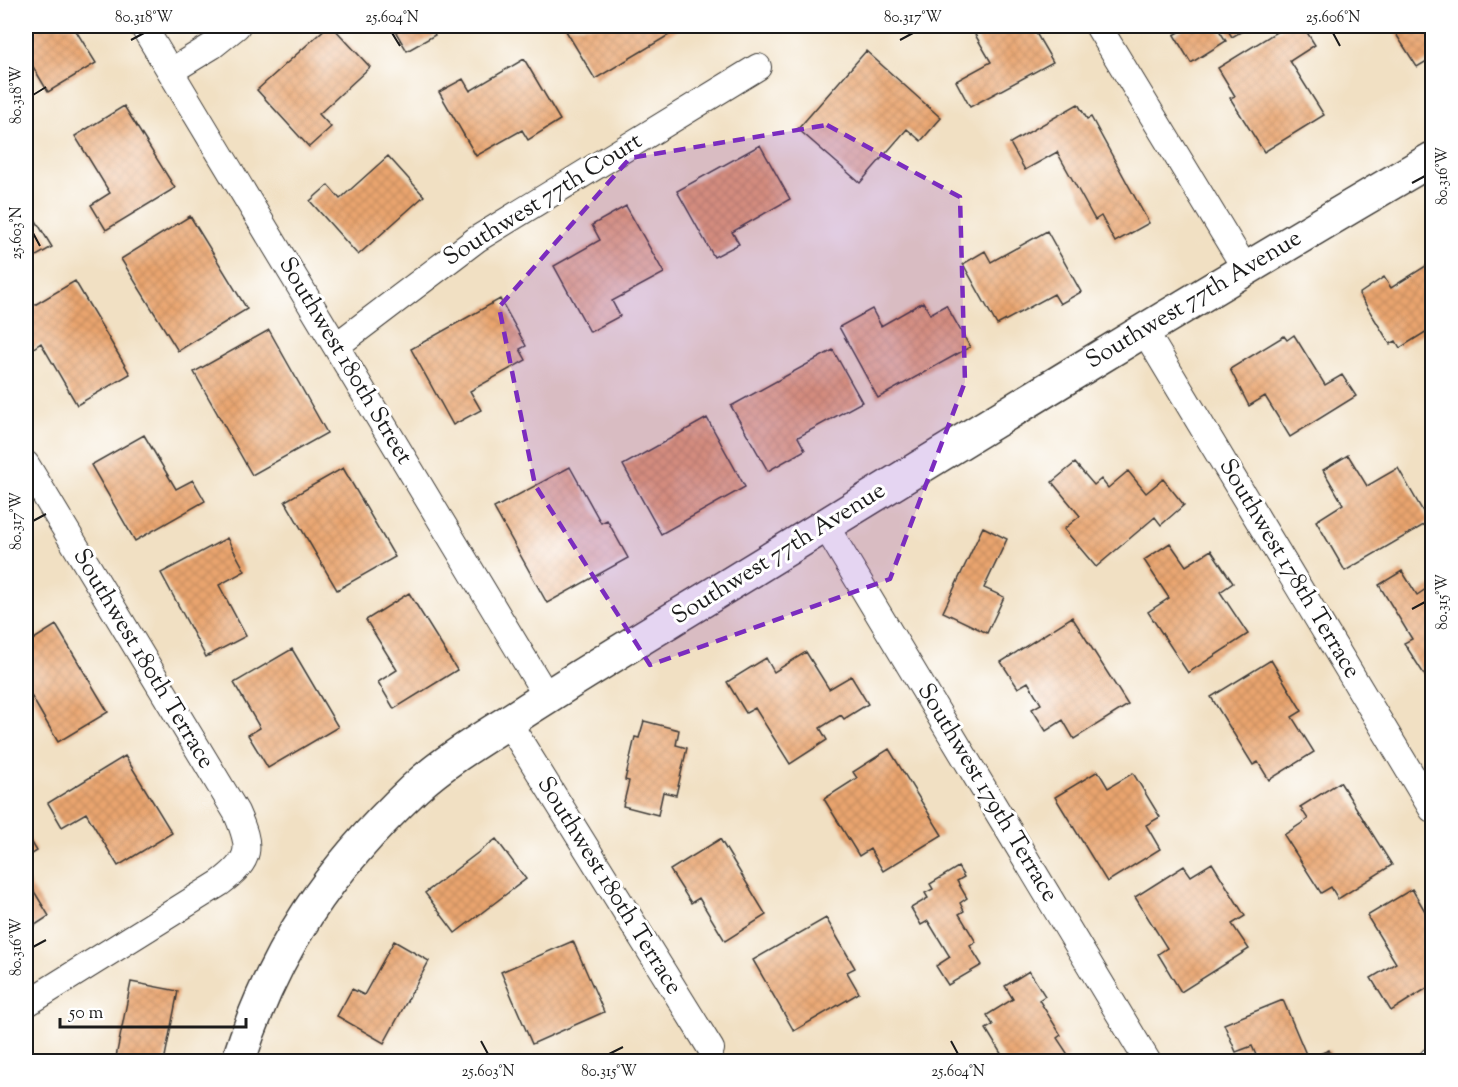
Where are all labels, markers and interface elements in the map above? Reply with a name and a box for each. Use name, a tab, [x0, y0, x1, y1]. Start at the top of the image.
text: 80.318°W	[115, 8, 173, 29]
text: 25.604°N	[365, 8, 419, 29]
text: 80.317°W	[884, 8, 942, 29]
text: 25.606°N	[1306, 8, 1360, 29]
text: 80.318°W	[7, 66, 28, 124]
street label: Southwest 77th Court	[437, 125, 649, 275]
text: 80.316°W	[1433, 147, 1454, 205]
text: 25.603°N	[7, 207, 28, 259]
street label: Southwest 77th Avenue	[1080, 222, 1308, 378]
street label: Southwest 180th Street	[269, 251, 421, 471]
street label: Southwest 178th Terrace	[1210, 453, 1368, 685]
street label: Southwest 77th Avenue	[666, 474, 892, 634]
text: 80.317°W	[7, 492, 28, 550]
street label: Southwest 180th Terrace	[64, 543, 222, 775]
text: 80.315°W	[1433, 574, 1454, 630]
street label: Southwest 179th Terrace	[908, 677, 1066, 909]
street label: Southwest 180th Terrace	[528, 770, 690, 1002]
text: 80.316°W	[7, 918, 28, 976]
scale bar	[60, 991, 246, 1029]
text: 50 m	[68, 1001, 104, 1027]
text: 25.603°N	[462, 1062, 514, 1083]
text: 80.315°W	[581, 1062, 637, 1083]
text: 25.604°N	[931, 1062, 985, 1083]

